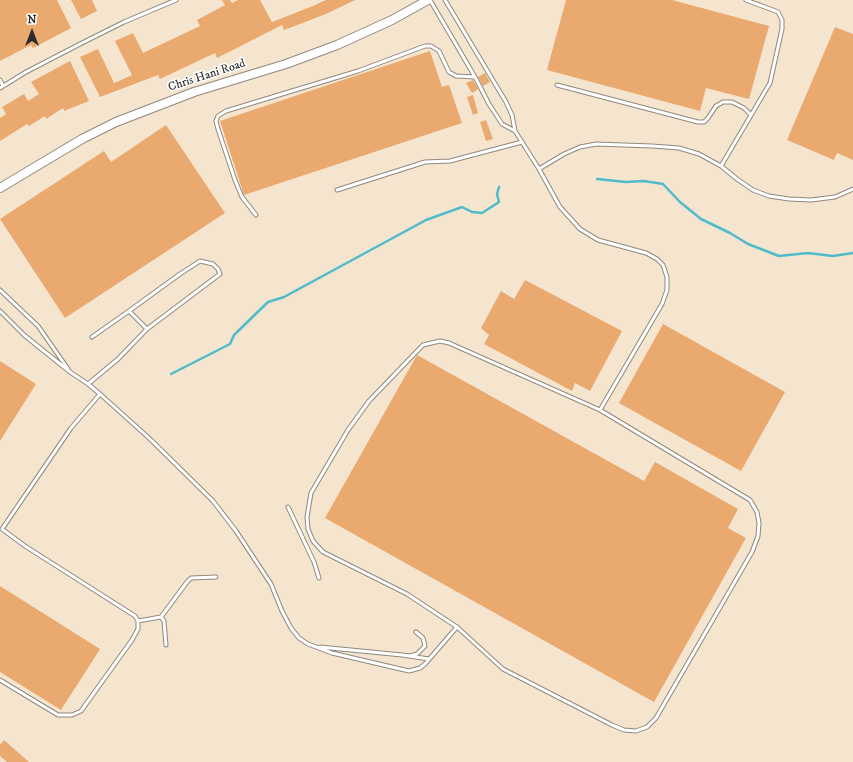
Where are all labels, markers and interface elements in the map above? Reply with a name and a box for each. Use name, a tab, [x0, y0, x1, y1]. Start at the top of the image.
north arrow	[12, 12, 52, 52]
text: N	[27, 13, 37, 27]
street label: Chris Hani Road	[167, 57, 247, 95]

